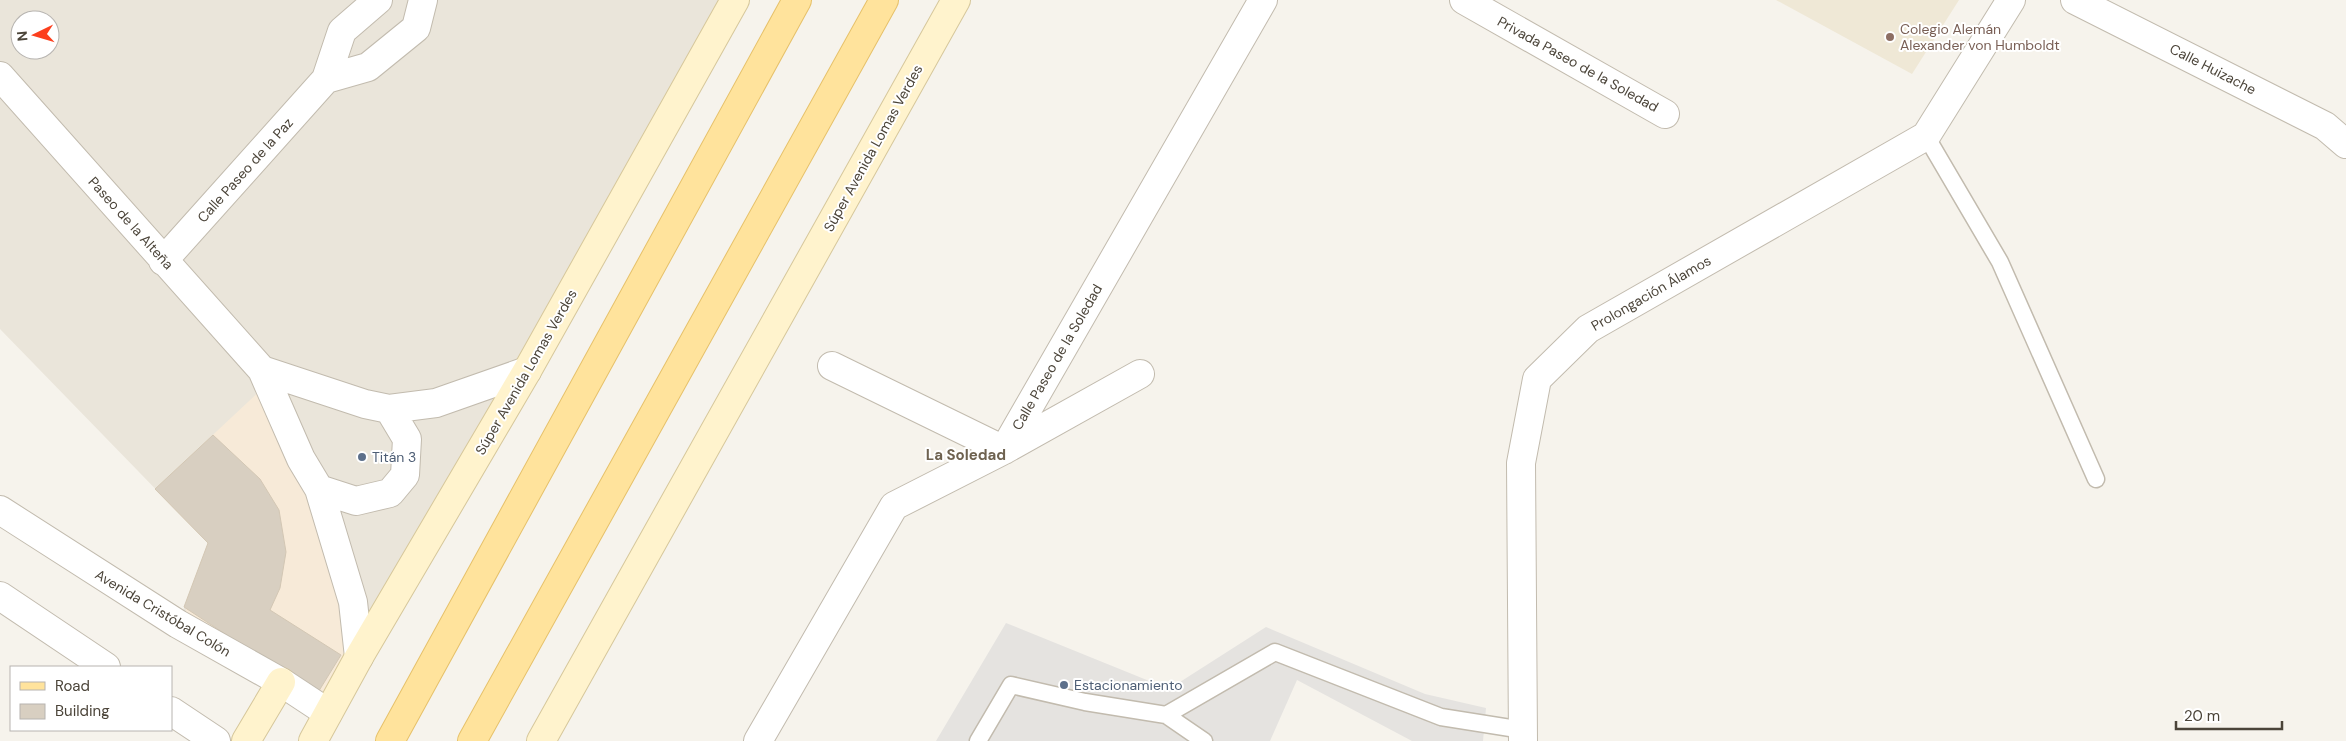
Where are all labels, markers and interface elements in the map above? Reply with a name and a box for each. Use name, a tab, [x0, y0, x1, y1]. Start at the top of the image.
north arrow	[10, 10, 60, 60]
street label: Privada Paseo de la Soledad	[1494, 12, 1662, 116]
place label: Colegio Alemán Alexander von Humboldt	[1900, 20, 2060, 54]
text: N	[13, 30, 31, 42]
marker: Colegio Alemán Alexander von Humboldt	[1884, 31, 1896, 43]
street label: Calle Huizache	[2167, 40, 2259, 98]
street label: Súper Avenida Lomas Verdes	[820, 61, 926, 235]
street label: Calle Paseo de la Paz	[193, 114, 297, 226]
street label: Paseo de la Alteña	[85, 173, 177, 273]
street label: Prolongación Álamos	[1588, 251, 1714, 335]
street label: Calle Paseo de la Soledad	[1008, 281, 1106, 433]
street label: Súper Avenida Lomas Verdes	[471, 286, 581, 458]
district label: La Soledad	[926, 445, 1006, 465]
place label: Titán 3	[372, 448, 416, 466]
marker: Titán 3	[356, 451, 368, 463]
street label: Avenida Cristóbal Colón	[92, 565, 234, 661]
legend	[10, 666, 172, 731]
text: Road	[55, 676, 90, 696]
place label: Estacionamiento	[1074, 676, 1182, 694]
marker: Estacionamiento	[1058, 679, 1070, 691]
scale bar	[2176, 698, 2282, 730]
text: Building	[55, 701, 110, 721]
text: 20 m	[2184, 706, 2220, 726]

